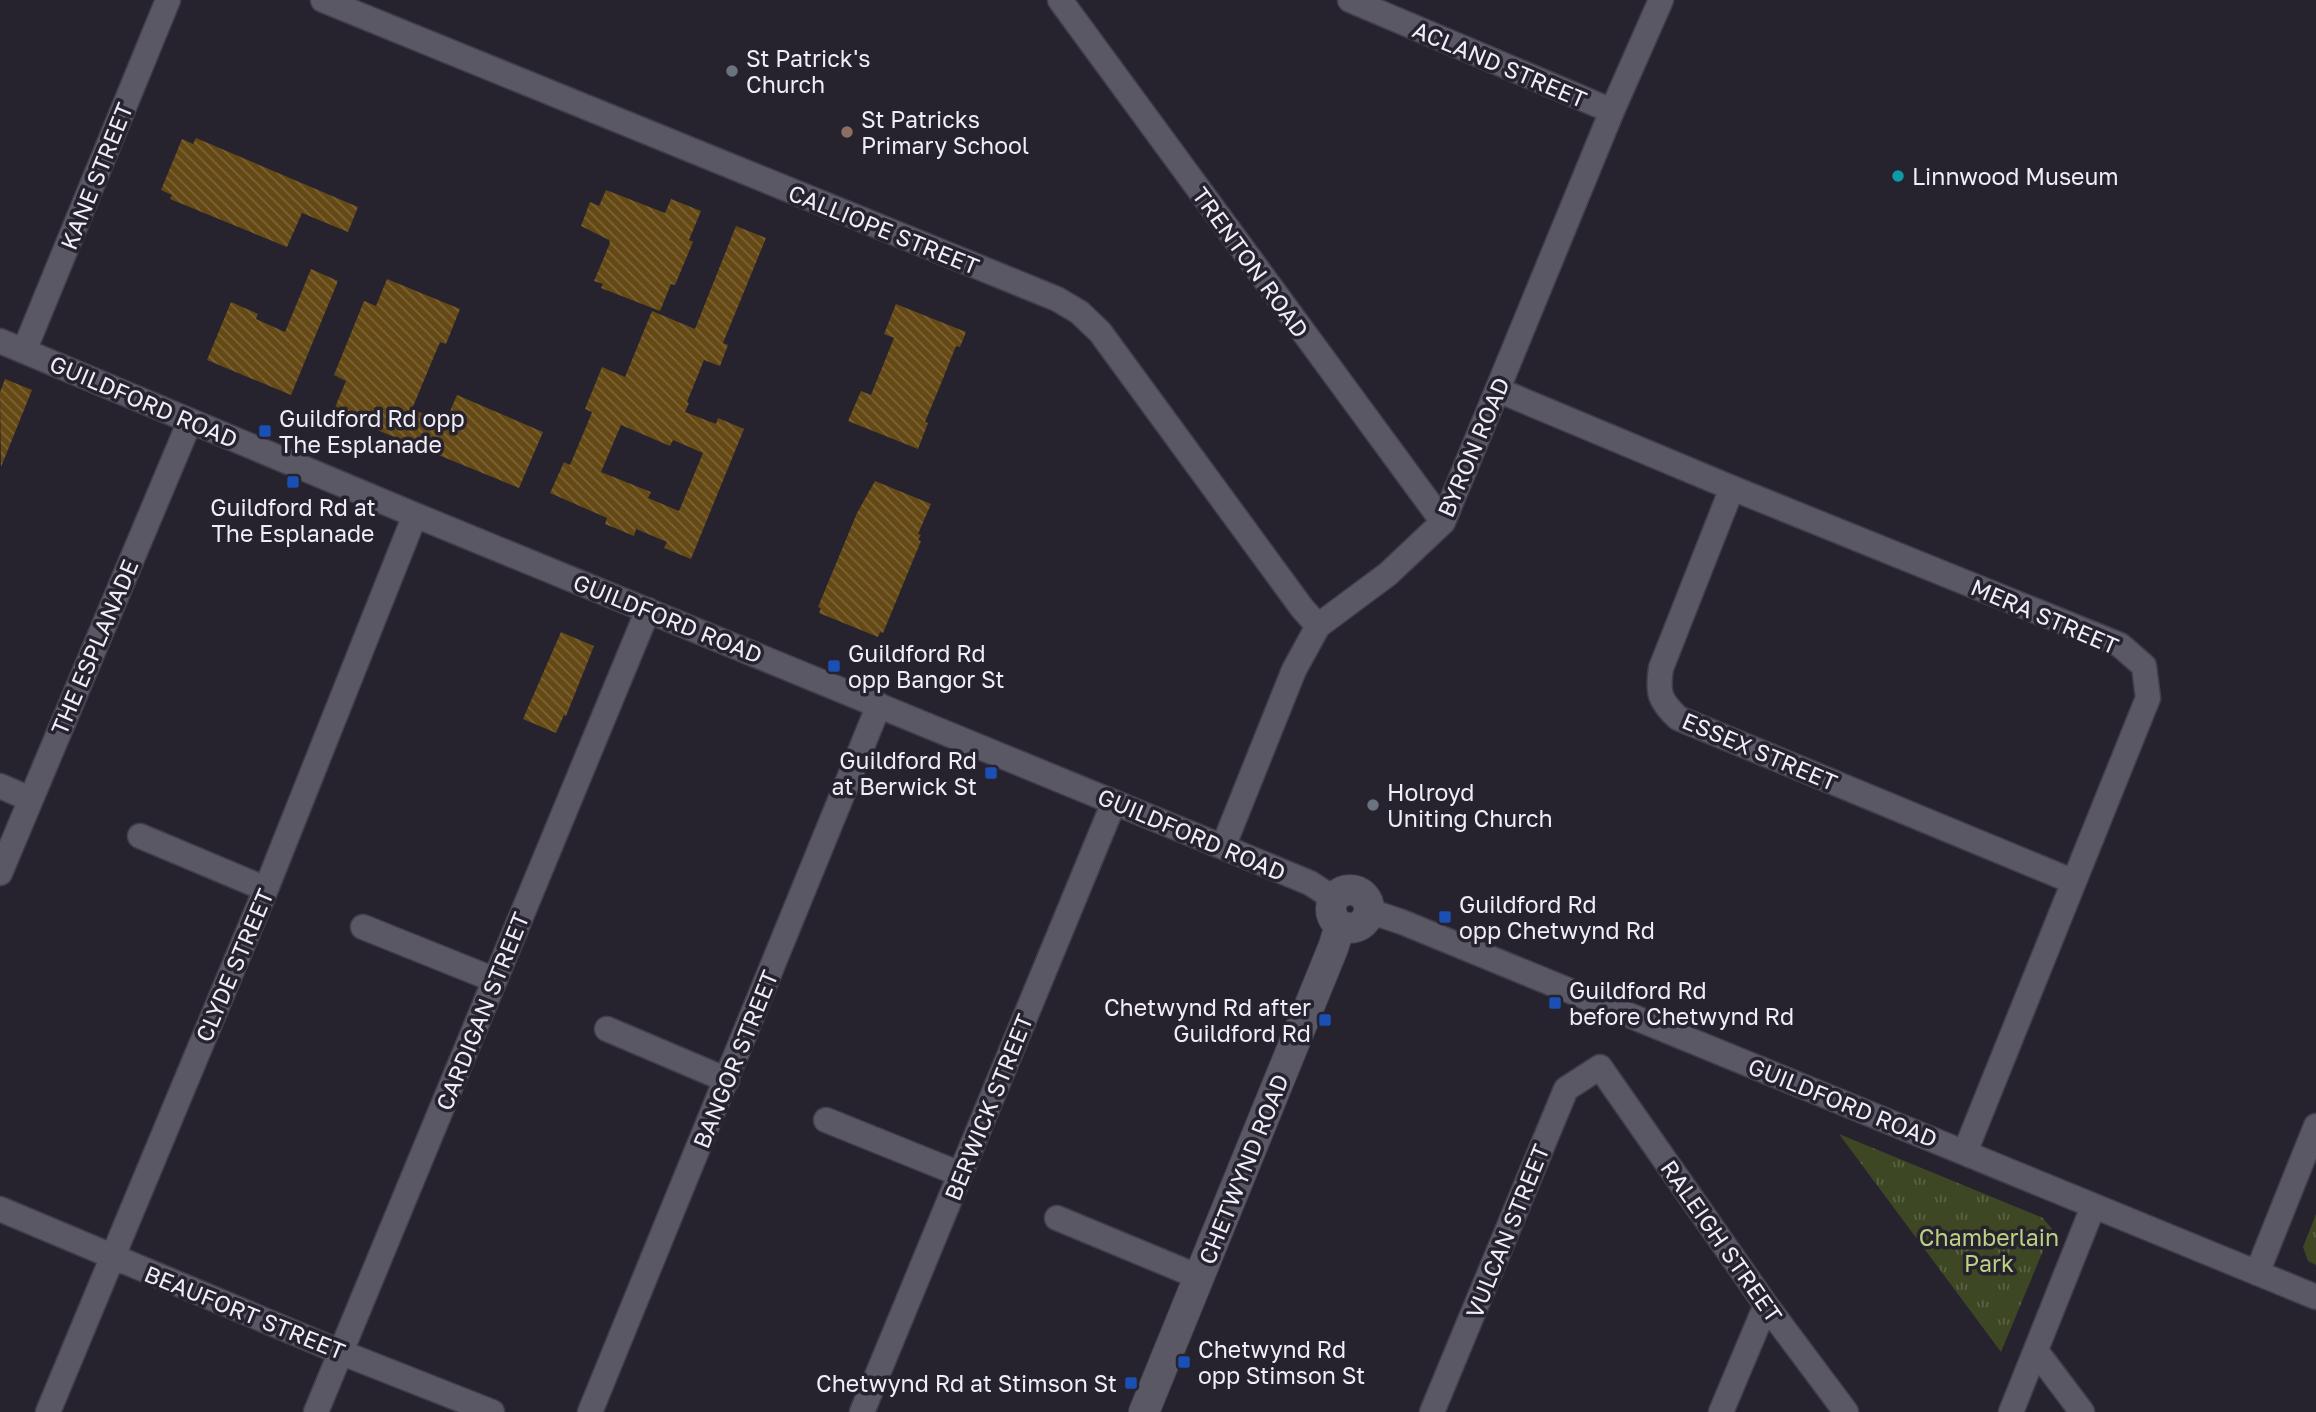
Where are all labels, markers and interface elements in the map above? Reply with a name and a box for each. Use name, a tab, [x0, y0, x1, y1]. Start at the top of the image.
street label: ACLAND STREET	[1409, 15, 1591, 113]
place label: St Patrick's Church	[746, 44, 870, 98]
marker: St Patrick's Church	[724, 63, 740, 79]
street label: KANE STREET	[54, 98, 138, 254]
place label: St Patricks Primary School	[861, 105, 1029, 159]
marker: St Patricks Primary School	[839, 124, 855, 140]
place label: Linnwood Museum	[1912, 162, 2119, 190]
marker: Linnwood Museum	[1890, 168, 1906, 184]
street label: CALLIOPE STREET	[785, 178, 983, 280]
street label: TRENTON ROAD	[1187, 181, 1315, 343]
street label: GUILDFORD ROAD	[46, 349, 242, 453]
street label: BYRON ROAD	[1431, 373, 1515, 521]
place label: Guildford Rd opp The Esplanade	[279, 404, 465, 458]
marker: Guildford Rd opp The Esplanade	[257, 423, 273, 439]
marker: Guildford Rd at The Esplanade	[285, 474, 301, 490]
place label: Guildford Rd at The Esplanade	[210, 493, 376, 547]
street label: THE ESPLANADE	[44, 555, 144, 739]
street label: GUILDFORD ROAD	[569, 567, 767, 669]
street label: MERA STREET	[1967, 572, 2123, 660]
place label: Guildford Rd opp Bangor St	[848, 639, 1005, 693]
marker: Guildford Rd opp Bangor St	[826, 658, 842, 674]
street label: ESSEX STREET	[1678, 706, 1842, 796]
place label: Guildford Rd at Berwick St	[832, 746, 977, 800]
marker: Guildford Rd at Berwick St	[983, 765, 999, 781]
place label: Holroyd Uniting Church	[1387, 778, 1553, 832]
street label: GUILDFORD ROAD	[1094, 782, 1290, 886]
marker: Holroyd Uniting Church	[1365, 797, 1381, 813]
street label: CLYDE STREET	[189, 884, 279, 1046]
place label: Guildford Rd opp Chetwynd Rd	[1459, 890, 1655, 944]
street label: CARDIGAN STREET	[430, 908, 534, 1114]
marker: Guildford Rd opp Chetwynd Rd	[1437, 909, 1453, 925]
street label: BANGOR STREET	[687, 966, 783, 1152]
place label: Guildford Rd before Chetwynd Rd	[1569, 976, 1794, 1030]
place label: Chetwynd Rd after Guildford Rd	[1104, 993, 1311, 1047]
marker: Guildford Rd before Chetwynd Rd	[1547, 995, 1563, 1011]
street label: BERWICK STREET	[938, 1010, 1038, 1204]
marker: Chetwynd Rd after Guildford Rd	[1317, 1012, 1333, 1028]
street label: GUILDFORD ROAD	[1744, 1051, 1942, 1153]
street label: CHETWYND ROAD	[1192, 1070, 1294, 1268]
street label: VULCAN STREET	[1459, 1140, 1555, 1322]
street label: RALEIGH STREET	[1656, 1154, 1788, 1328]
park label: Chamberlain Park	[1919, 1223, 2059, 1277]
street label: BEAUFORT STREET	[141, 1259, 349, 1365]
place label: Chetwynd Rd opp Stimson St	[1198, 1335, 1365, 1389]
marker: Chetwynd Rd opp Stimson St	[1176, 1354, 1192, 1370]
place label: Chetwynd Rd at Stimson St	[816, 1369, 1117, 1397]
marker: Chetwynd Rd at Stimson St	[1123, 1375, 1139, 1391]

